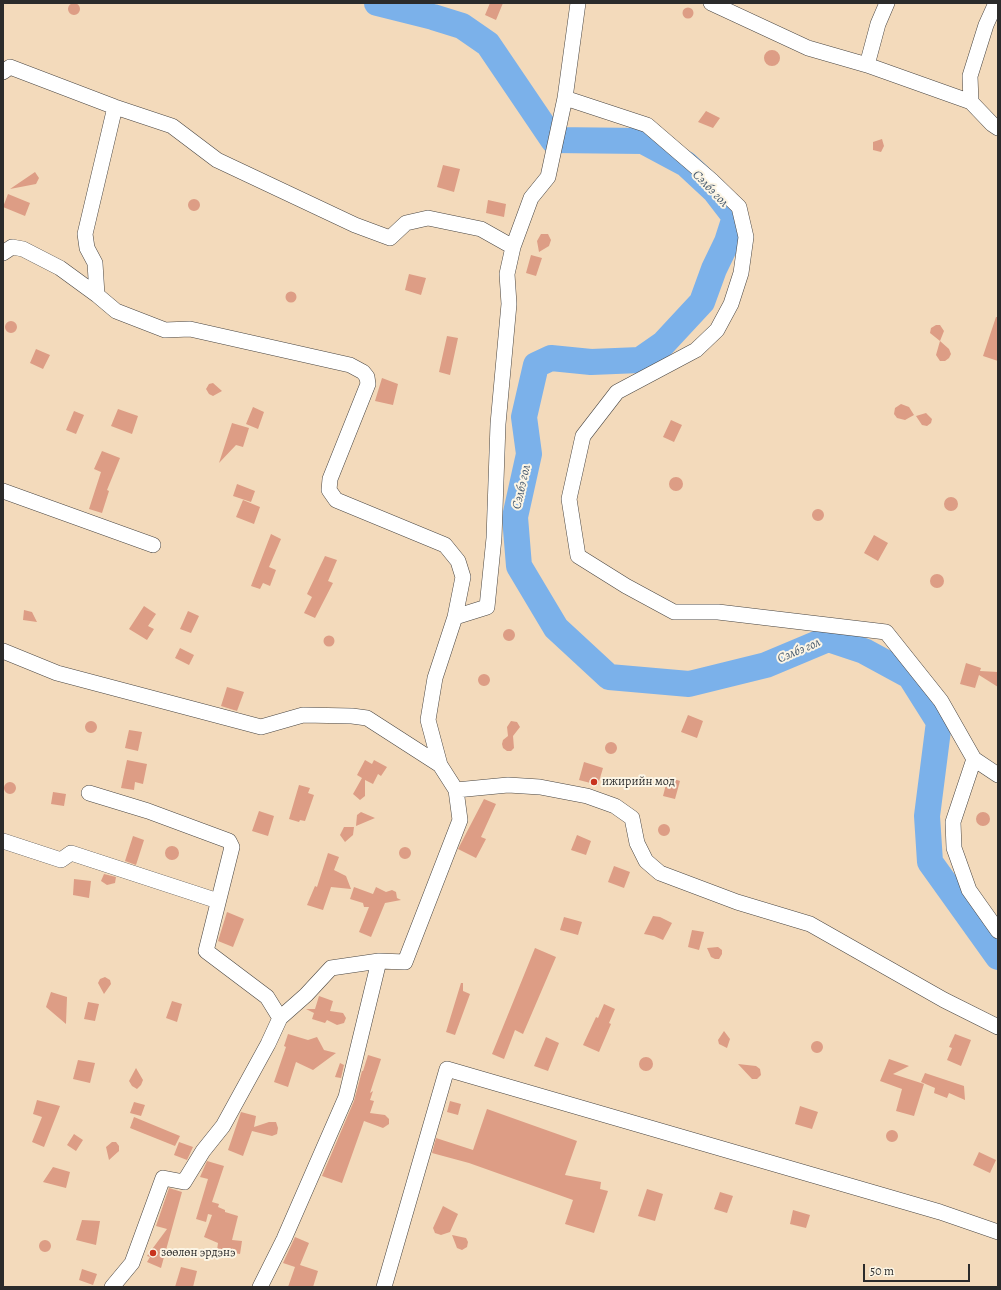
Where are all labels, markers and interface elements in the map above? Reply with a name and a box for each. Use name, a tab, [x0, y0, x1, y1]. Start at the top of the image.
water label: Сэлбэ гол	[689, 167, 731, 211]
water label: Сэлбэ гол	[509, 463, 535, 511]
water label: Сэлбэ гол	[775, 635, 823, 667]
place label: ижирийн мод	[602, 775, 675, 789]
marker: ижирийн мод	[589, 777, 599, 787]
place label: зөөлөн эрдэнэ	[161, 1246, 236, 1260]
marker: зөөлөн эрдэнэ	[148, 1248, 158, 1258]
scale bar	[865, 1256, 972, 1282]
text: 50 m	[870, 1263, 894, 1279]

